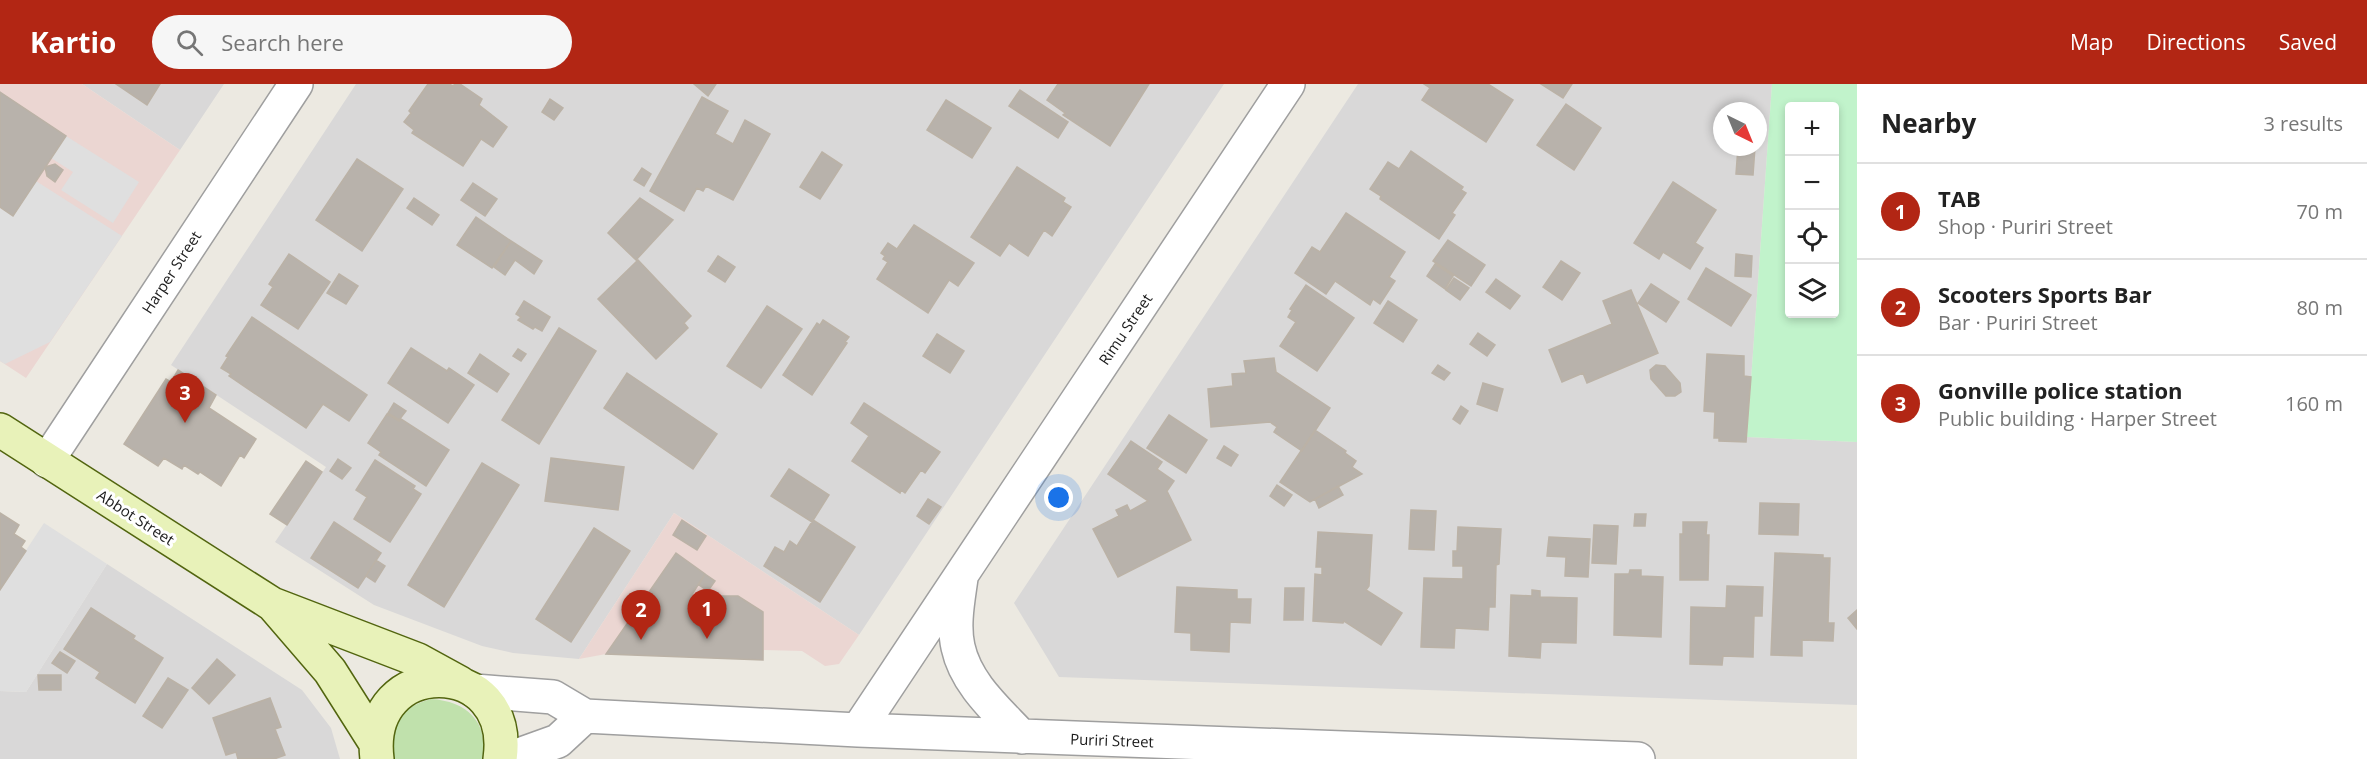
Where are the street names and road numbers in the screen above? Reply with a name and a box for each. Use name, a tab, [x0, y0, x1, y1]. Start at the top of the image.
street label: Harper Street	[137, 227, 205, 317]
street label: Rimu Street	[1094, 289, 1156, 369]
street label: Abbot Street	[94, 485, 178, 549]
street label: Puriri Street	[1070, 729, 1154, 751]

